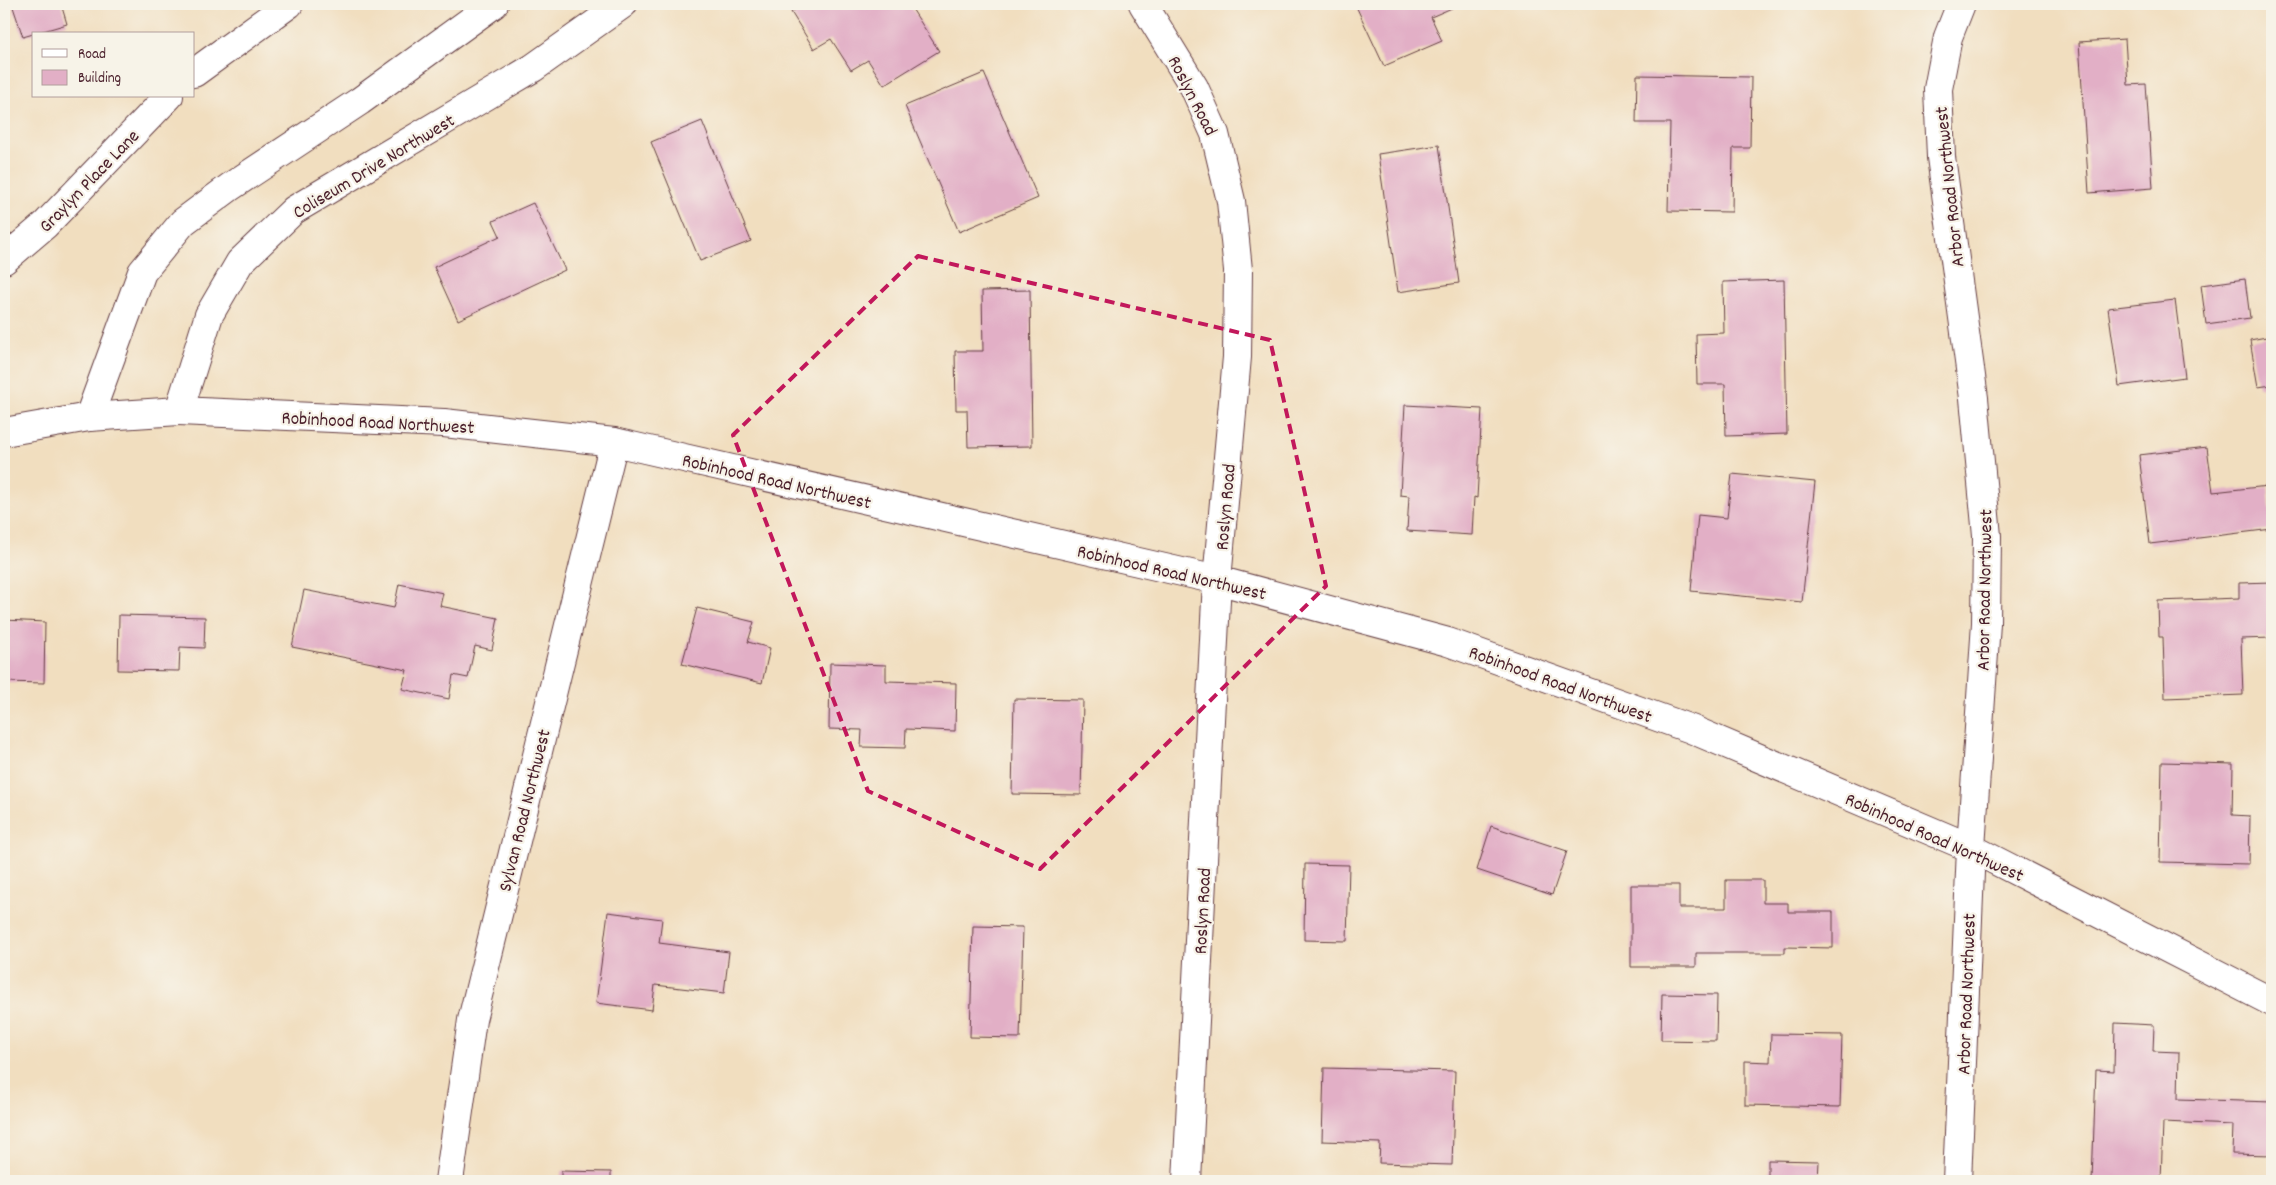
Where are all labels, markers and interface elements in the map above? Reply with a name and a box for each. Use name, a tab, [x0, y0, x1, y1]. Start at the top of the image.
legend	[32, 32, 195, 98]
text: Road	[78, 44, 106, 66]
street label: Roslyn Road	[1159, 52, 1223, 141]
text: Building	[78, 68, 121, 90]
street label: Arbor Road Northwest	[1930, 105, 1973, 268]
street label: Coliseum Drive Northwest	[289, 109, 461, 227]
street label: Graylyn Place Lane	[34, 125, 147, 240]
street label: Robinhood Road Northwest	[281, 406, 475, 443]
street label: Robinhood Road Northwest	[679, 449, 873, 518]
street label: Roslyn Road	[1210, 463, 1245, 552]
street label: Arbor Road Northwest	[1972, 509, 2001, 671]
street label: Robinhood Road Northwest	[1074, 540, 1268, 609]
street label: Robinhood Road Northwest	[1464, 641, 1655, 732]
street label: Sylvan Road Northwest	[493, 727, 560, 895]
street label: Robinhood Road Northwest	[1840, 788, 2027, 891]
street label: Roslyn Road	[1189, 867, 1220, 955]
street label: Arbor Road Northwest	[1952, 913, 1985, 1075]

